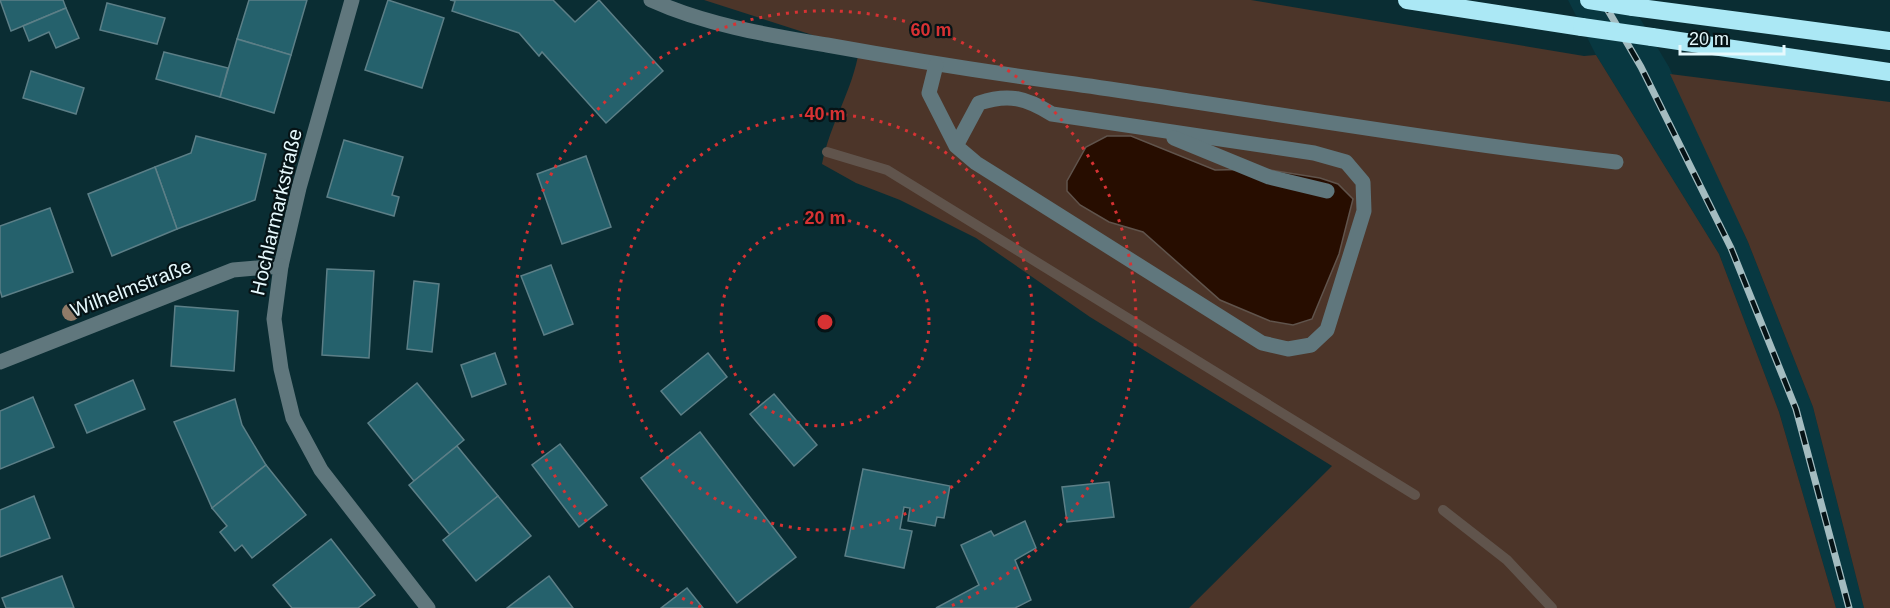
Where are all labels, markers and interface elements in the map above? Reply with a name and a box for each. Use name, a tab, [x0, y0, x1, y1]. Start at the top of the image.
scale bar	[1680, 18, 1784, 56]
text: 60 m	[910, 20, 952, 40]
text: 20 m	[1689, 29, 1729, 49]
text: 40 m	[804, 104, 846, 124]
street label: Hochlarmarkstraße	[246, 127, 306, 297]
text: 20 m	[804, 208, 846, 228]
street label: Wilhelmstraße	[67, 255, 195, 321]
centre of rings	[815, 312, 835, 332]

